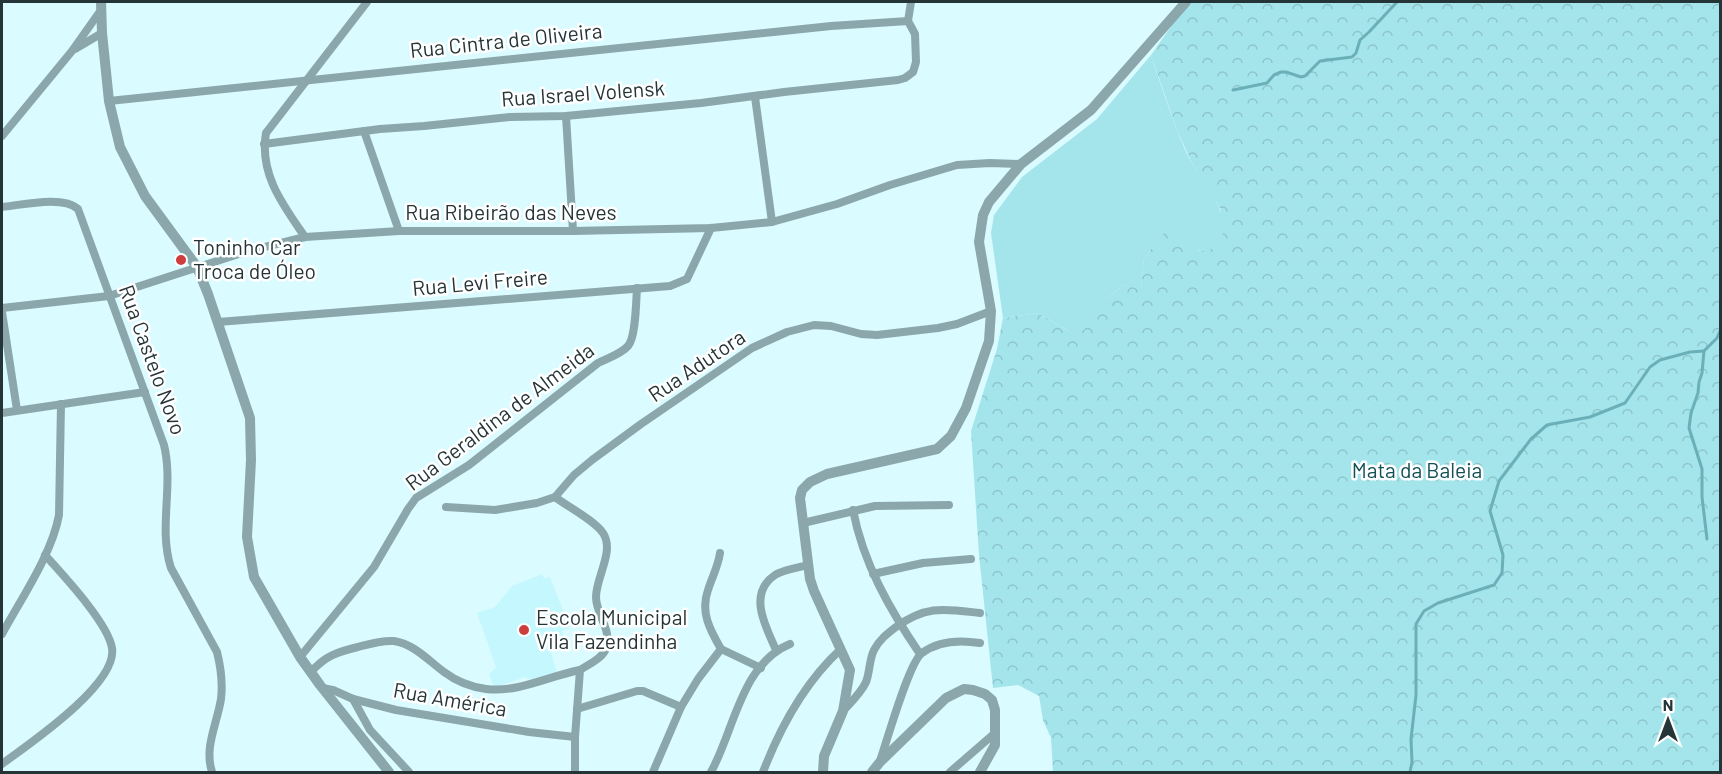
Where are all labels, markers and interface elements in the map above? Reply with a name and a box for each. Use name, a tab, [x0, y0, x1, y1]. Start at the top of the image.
street label: Rua Cintra de Oliveira	[408, 17, 603, 62]
street label: Rua Israel Volensk	[500, 74, 666, 111]
street label: Rua Ribeirão das Neves	[405, 199, 617, 224]
place label: Toninho Car Troca de Óleo	[193, 234, 316, 283]
marker: Toninho Car Troca de Óleo	[174, 253, 188, 267]
street label: Rua Levi Freire	[411, 263, 549, 300]
street label: Rua Castelo Novo	[115, 281, 192, 438]
street label: Rua Adutora	[643, 323, 749, 406]
street label: Rua Geraldina de Almeida	[400, 337, 598, 495]
park label: Mata da Baleia	[1352, 457, 1482, 482]
place label: Escola Municipal Vila Fazendinha	[536, 604, 687, 653]
marker: Escola Municipal Vila Fazendinha	[517, 623, 531, 637]
street label: Rua América	[392, 676, 509, 721]
north arrow	[1638, 690, 1698, 750]
text: N	[1663, 695, 1673, 714]

